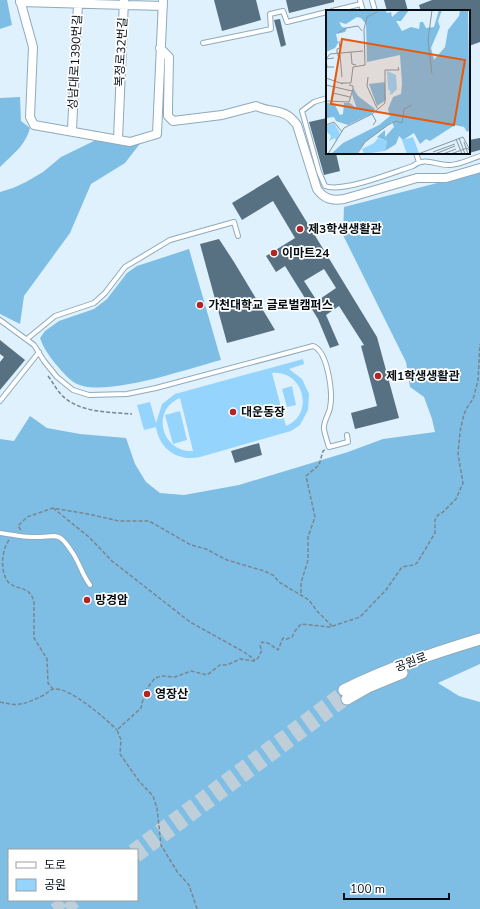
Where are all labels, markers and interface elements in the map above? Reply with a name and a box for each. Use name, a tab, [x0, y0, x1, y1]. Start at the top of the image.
inset map	[326, 10, 470, 154]
street label: 성남대로1390번길	[65, 14, 85, 110]
street label: 복정로32번길	[111, 17, 131, 87]
place label: 제3학생생활관	[308, 221, 381, 237]
marker: 제3학생생활관	[295, 224, 305, 234]
place label: 이마트24	[282, 245, 330, 261]
marker: 이마트24	[269, 248, 279, 258]
place label: 가천대학교 글로벌캠퍼스	[208, 297, 333, 313]
marker: 가천대학교 글로벌캠퍼스	[195, 300, 205, 310]
place label: 제1학생생활관	[386, 368, 459, 384]
marker: 제1학생생활관	[373, 371, 383, 381]
place label: 대운동장	[241, 404, 285, 420]
marker: 대운동장	[228, 407, 238, 417]
place label: 망경암	[95, 592, 128, 608]
marker: 망경암	[82, 595, 92, 605]
street label: 공원로	[393, 649, 429, 675]
place label: 영장산	[155, 686, 188, 702]
marker: 영장산	[142, 689, 152, 699]
legend	[8, 849, 138, 901]
text: 도로	[44, 857, 66, 873]
scale bar	[344, 875, 449, 901]
text: 공원	[44, 877, 66, 893]
text: 100 m	[350, 881, 385, 897]

